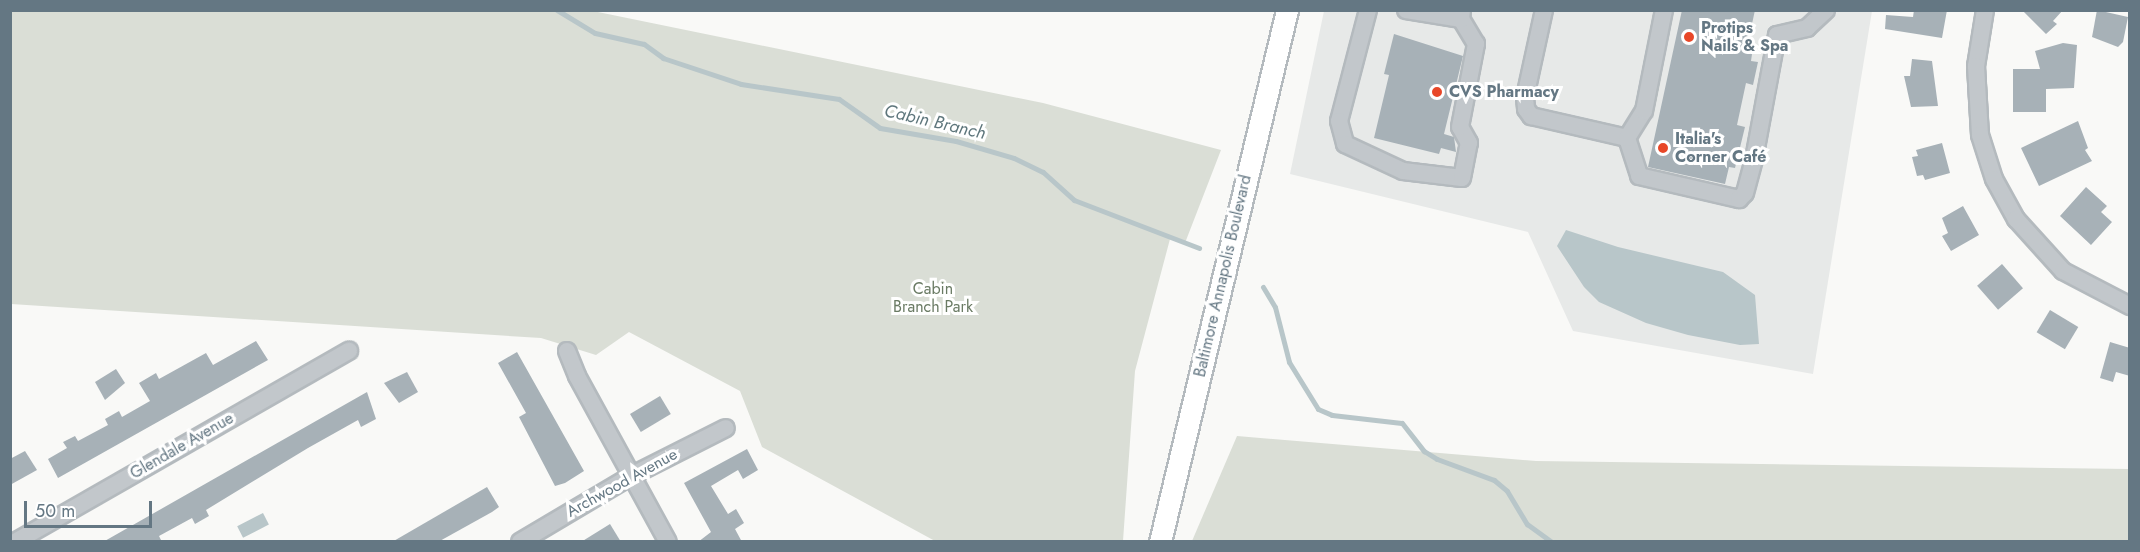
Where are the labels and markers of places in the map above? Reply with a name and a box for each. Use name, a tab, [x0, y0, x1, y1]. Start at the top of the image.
place label: Protips Nails & Spa	[1701, 18, 1788, 56]
marker: Protips Nails & Spa	[1682, 30, 1696, 44]
place label: CVS Pharmacy	[1449, 82, 1559, 102]
marker: CVS Pharmacy	[1430, 85, 1444, 99]
place label: Italia's Corner Café	[1675, 129, 1766, 167]
marker: Italia's Corner Café	[1656, 141, 1670, 155]

